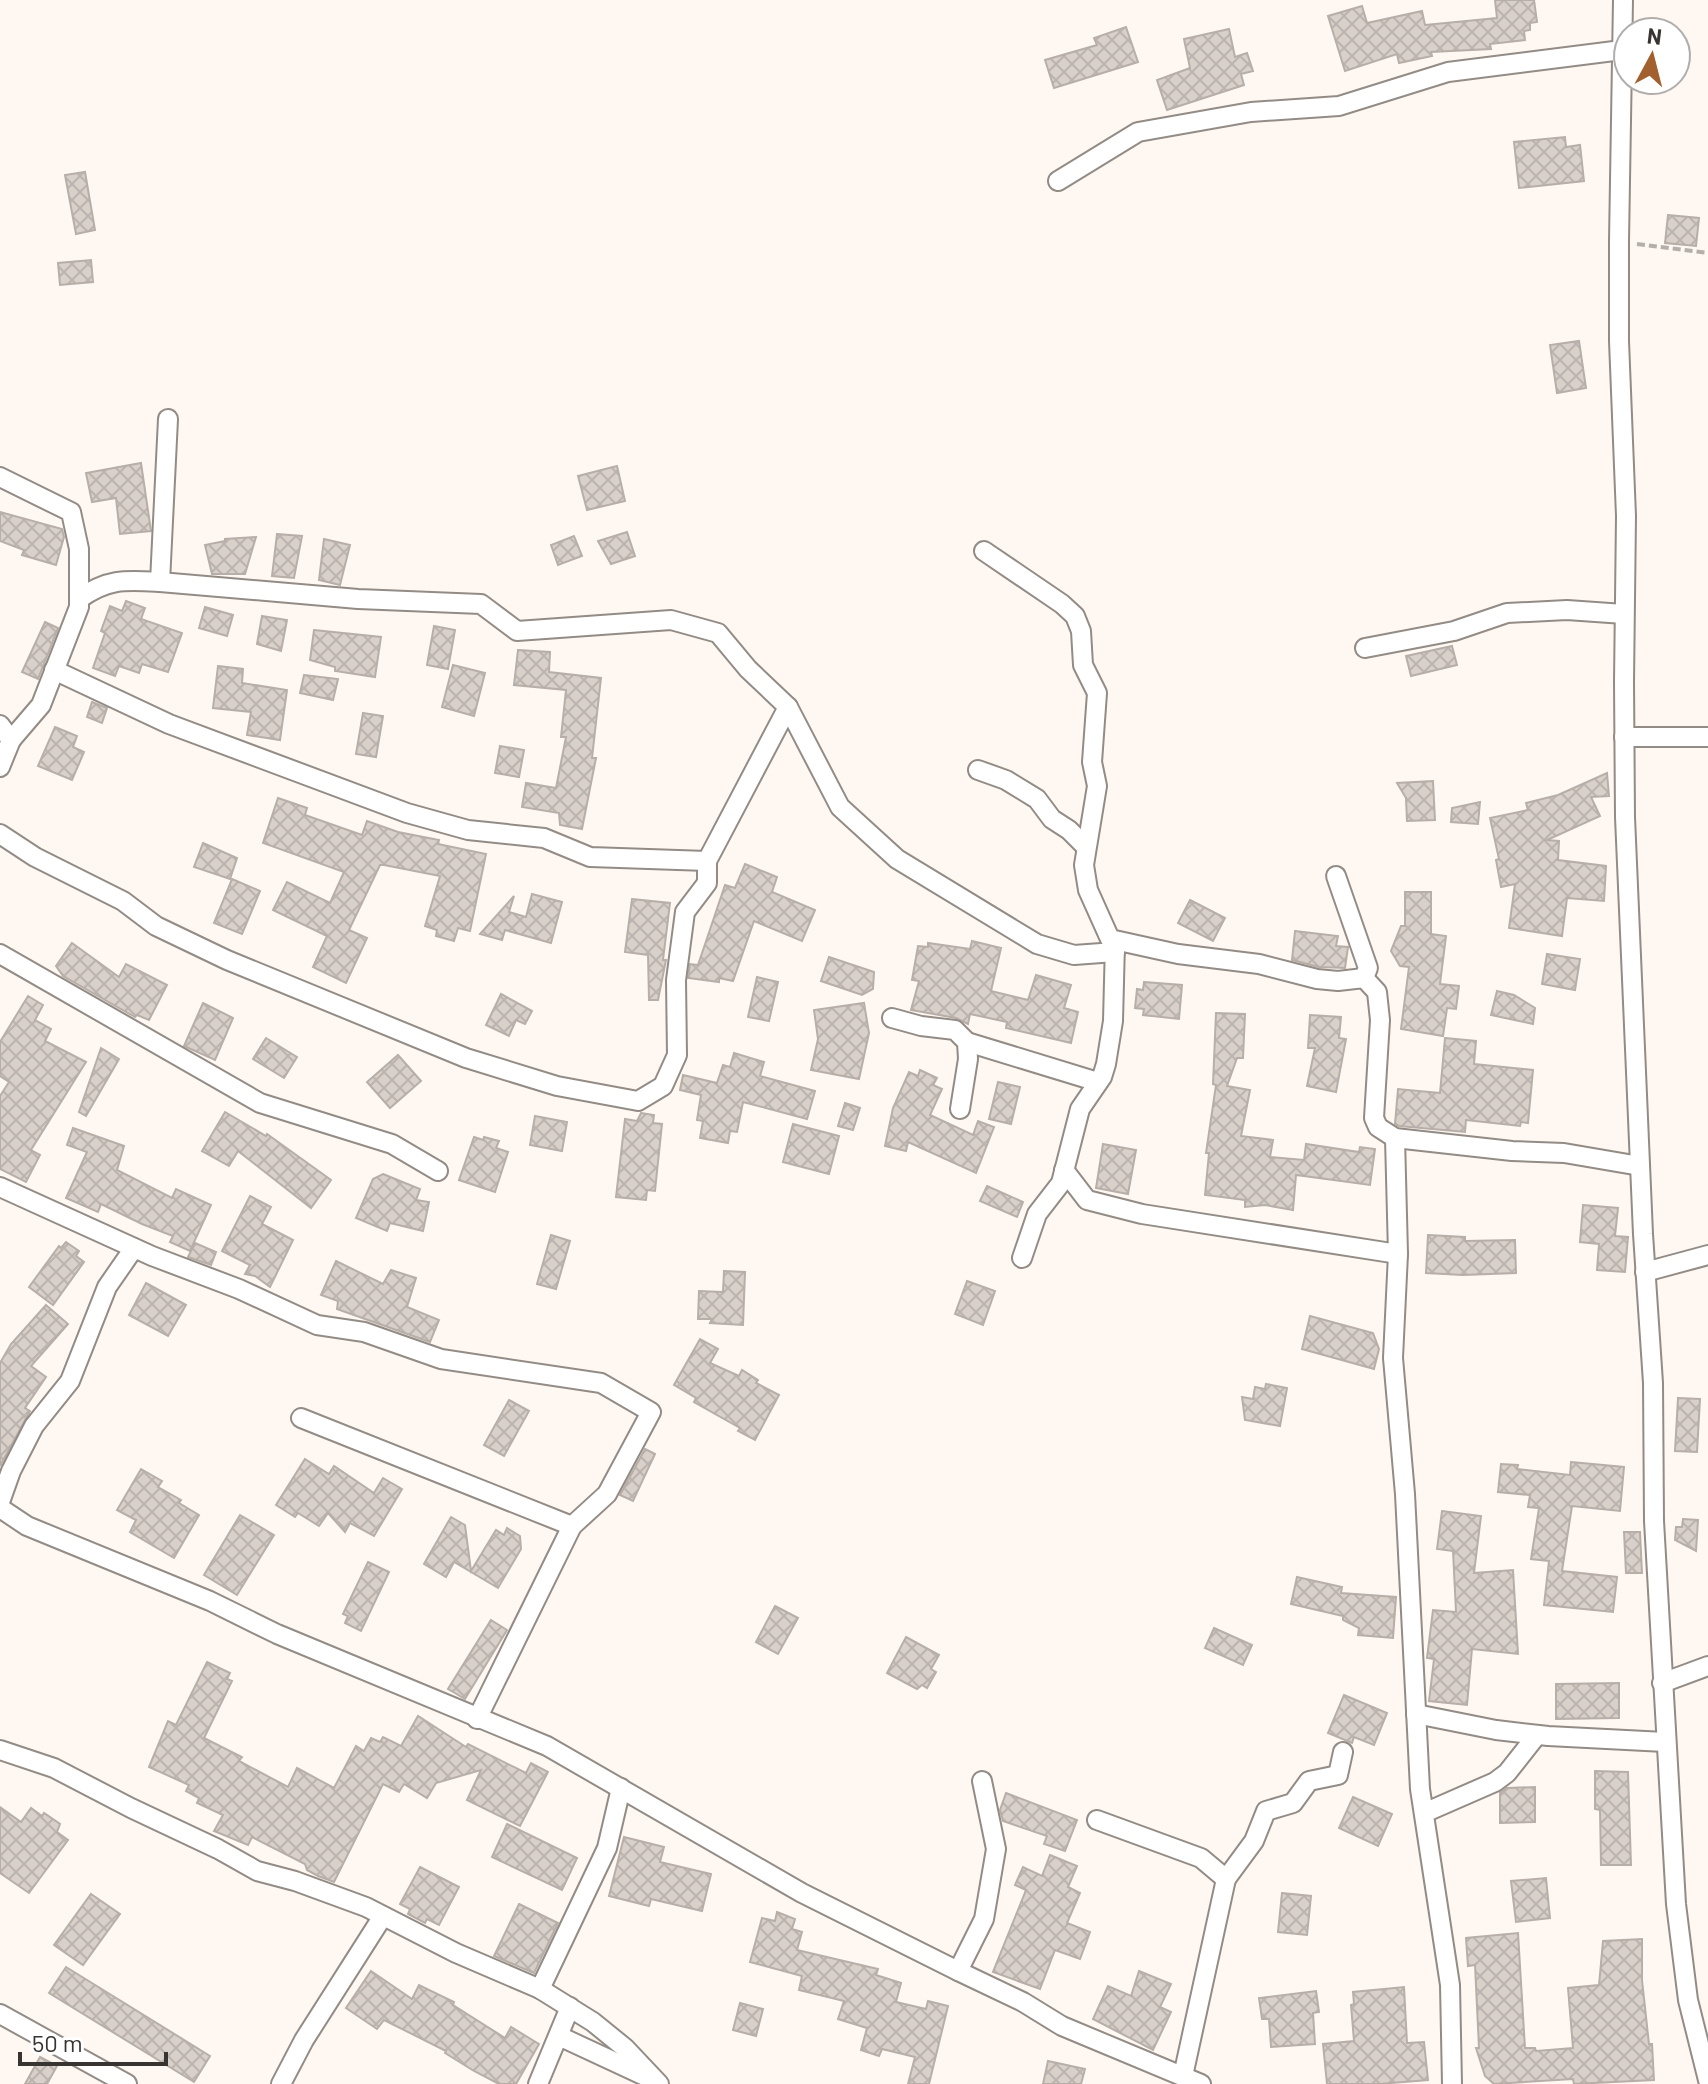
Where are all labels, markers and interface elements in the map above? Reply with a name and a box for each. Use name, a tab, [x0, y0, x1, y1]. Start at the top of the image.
north arrow	[1612, 16, 1692, 96]
text: N	[1646, 21, 1663, 49]
scale bar	[20, 2016, 166, 2066]
text: 50 m	[32, 2028, 83, 2057]

